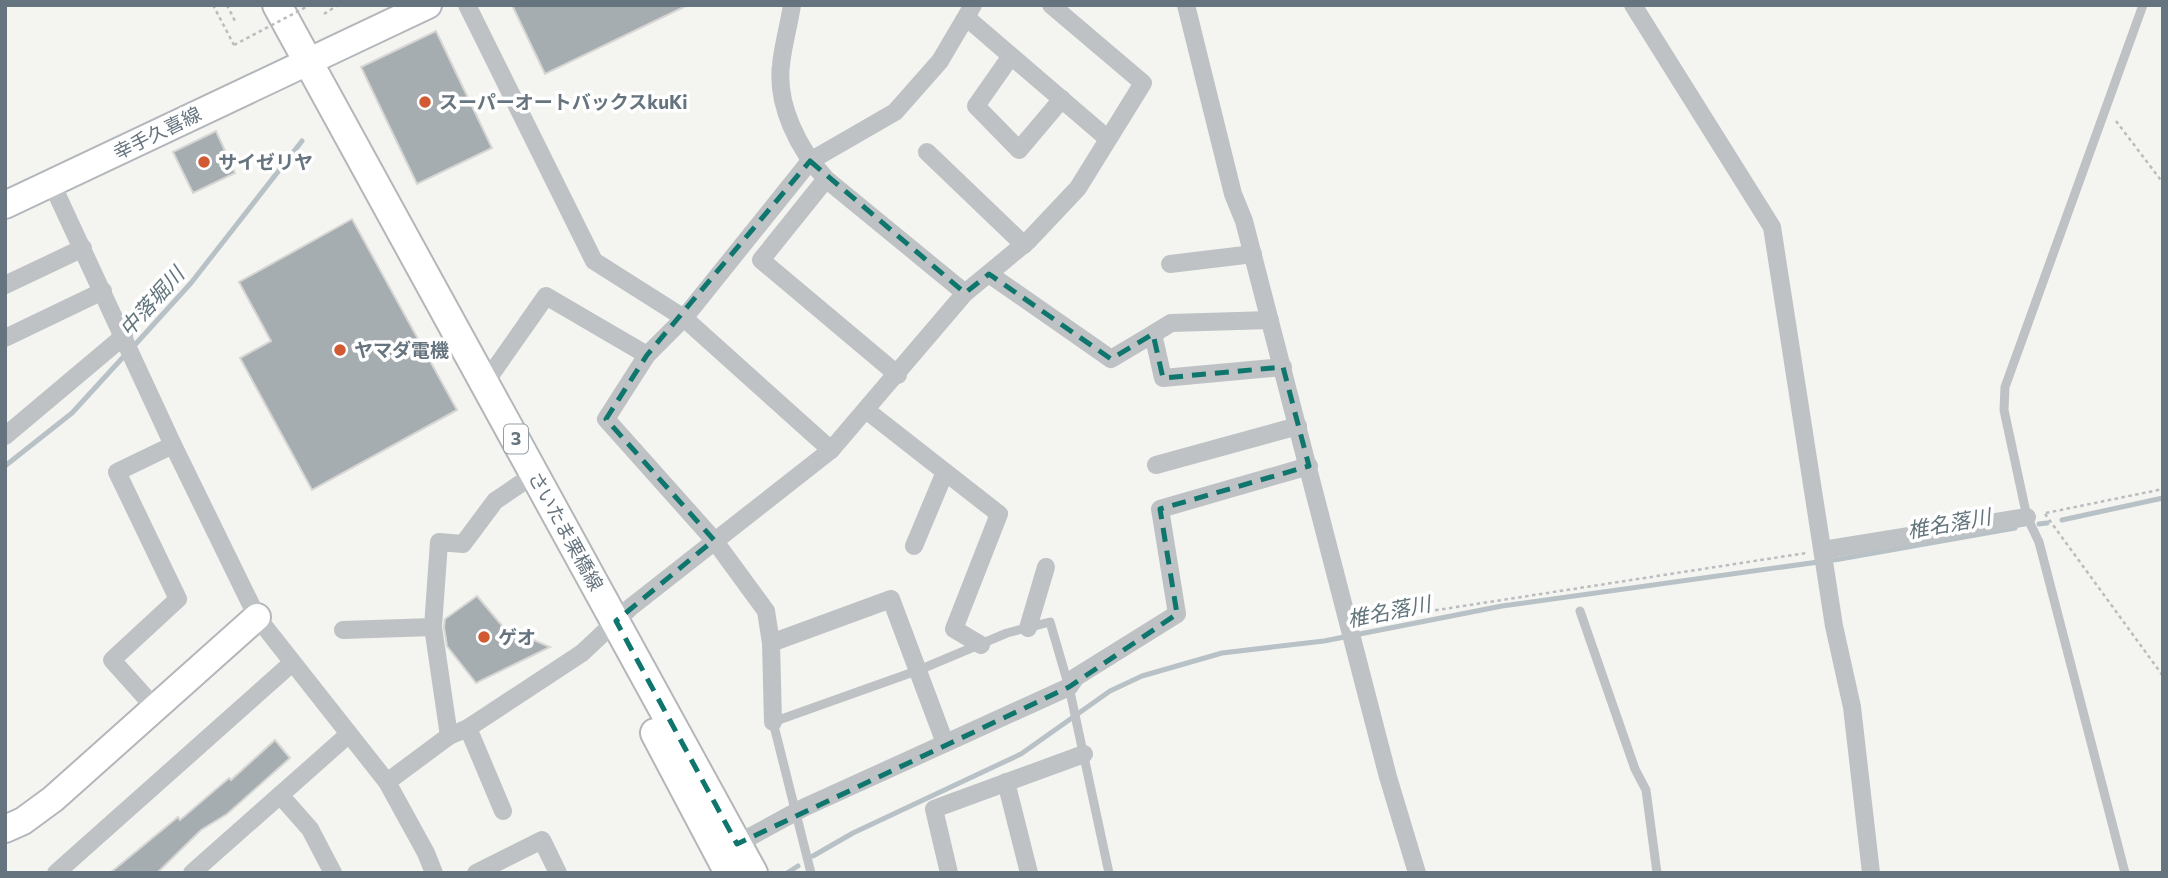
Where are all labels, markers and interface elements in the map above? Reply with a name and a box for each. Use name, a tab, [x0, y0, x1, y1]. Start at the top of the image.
place label: スーパーオートバックスkuKi	[439, 90, 688, 113]
marker: スーパーオートバックスkuKi	[417, 94, 433, 110]
street label: 幸手久喜線	[109, 101, 205, 164]
place label: サイゼリヤ	[218, 150, 313, 173]
marker: サイゼリヤ	[196, 154, 212, 170]
water label: 中落堀川	[113, 260, 190, 341]
place label: ヤマダ電機	[354, 338, 449, 361]
marker: ヤマダ電機	[332, 342, 348, 358]
road number: 3	[504, 424, 528, 454]
street label: さいたま栗橋線	[524, 467, 609, 594]
water label: 椎名落川	[1905, 503, 1994, 542]
water label: 椎名落川	[1345, 590, 1434, 631]
place label: ゲオ	[498, 625, 536, 648]
marker: ゲオ	[476, 629, 492, 645]

